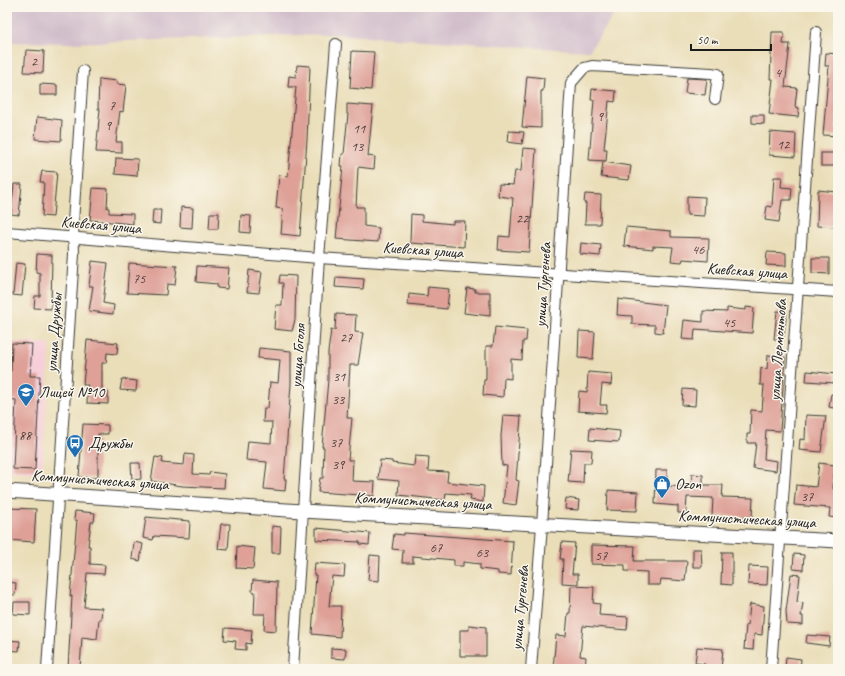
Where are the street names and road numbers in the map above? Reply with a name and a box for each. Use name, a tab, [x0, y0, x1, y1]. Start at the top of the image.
street label: Киевская улица	[60, 212, 143, 239]
street label: Киевская улица	[382, 237, 465, 263]
street label: улица Тургенева	[530, 241, 556, 329]
street label: Киевская улица	[706, 258, 789, 284]
street label: улица Дружбы	[41, 291, 67, 374]
street label: улица Лермонтова	[764, 297, 792, 403]
street label: улица Гоголя	[286, 322, 310, 390]
street label: Коммунистическая улица	[31, 465, 170, 495]
street label: Коммунистическая улица	[354, 487, 493, 515]
street label: Коммунистическая улица	[678, 505, 817, 533]
street label: улица Тургенева	[506, 564, 534, 652]

